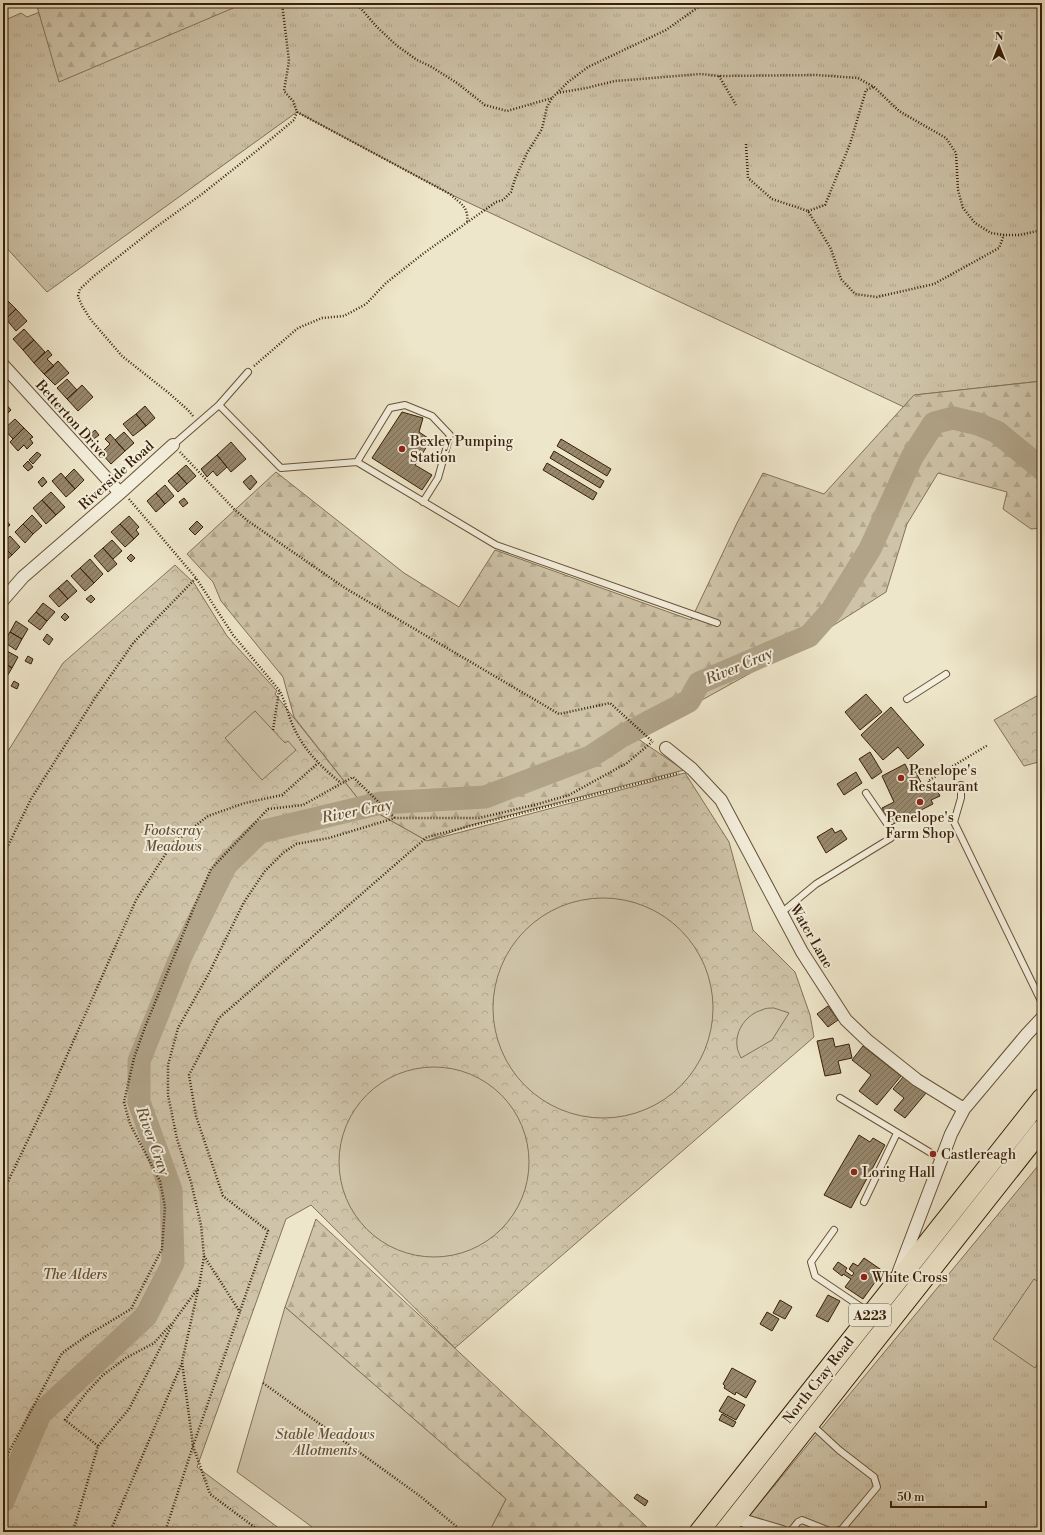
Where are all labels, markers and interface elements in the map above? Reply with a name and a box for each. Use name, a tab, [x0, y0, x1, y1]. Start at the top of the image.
north arrow	[979, 26, 1019, 66]
text: N	[995, 30, 1004, 44]
street label: Betterton Drive	[31, 376, 111, 463]
place label: Bexley Pumping Station	[409, 433, 514, 467]
street label: Riverside Road	[75, 437, 158, 514]
marker: Bexley Pumping Station	[397, 444, 407, 454]
water label: River Cray	[702, 643, 777, 690]
place label: Penelope's Restaurant	[909, 762, 979, 796]
marker: Penelope's Restaurant	[896, 773, 906, 783]
water label: River Cray	[319, 795, 395, 828]
marker: Penelope's Farm Shop	[915, 797, 925, 807]
place label: Penelope's Farm Shop	[885, 809, 955, 843]
park label: Footscray Meadows	[143, 822, 203, 856]
street label: Water Lane	[785, 900, 837, 972]
water label: River Cray	[131, 1103, 174, 1179]
place label: Castlereagh	[941, 1146, 1017, 1164]
marker: Castlereagh	[928, 1149, 938, 1159]
place label: Loring Hall	[862, 1164, 935, 1182]
marker: Loring Hall	[849, 1167, 859, 1177]
park label: The Alders	[43, 1266, 107, 1284]
place label: White Cross	[871, 1269, 948, 1287]
marker: White Cross	[859, 1272, 869, 1282]
road number: A223	[849, 1304, 891, 1326]
street label: North Cray Road	[779, 1333, 858, 1428]
park label: Stable Meadows Allotments	[275, 1426, 375, 1460]
scale bar	[891, 1483, 986, 1509]
text: 50 m	[897, 1490, 925, 1505]

